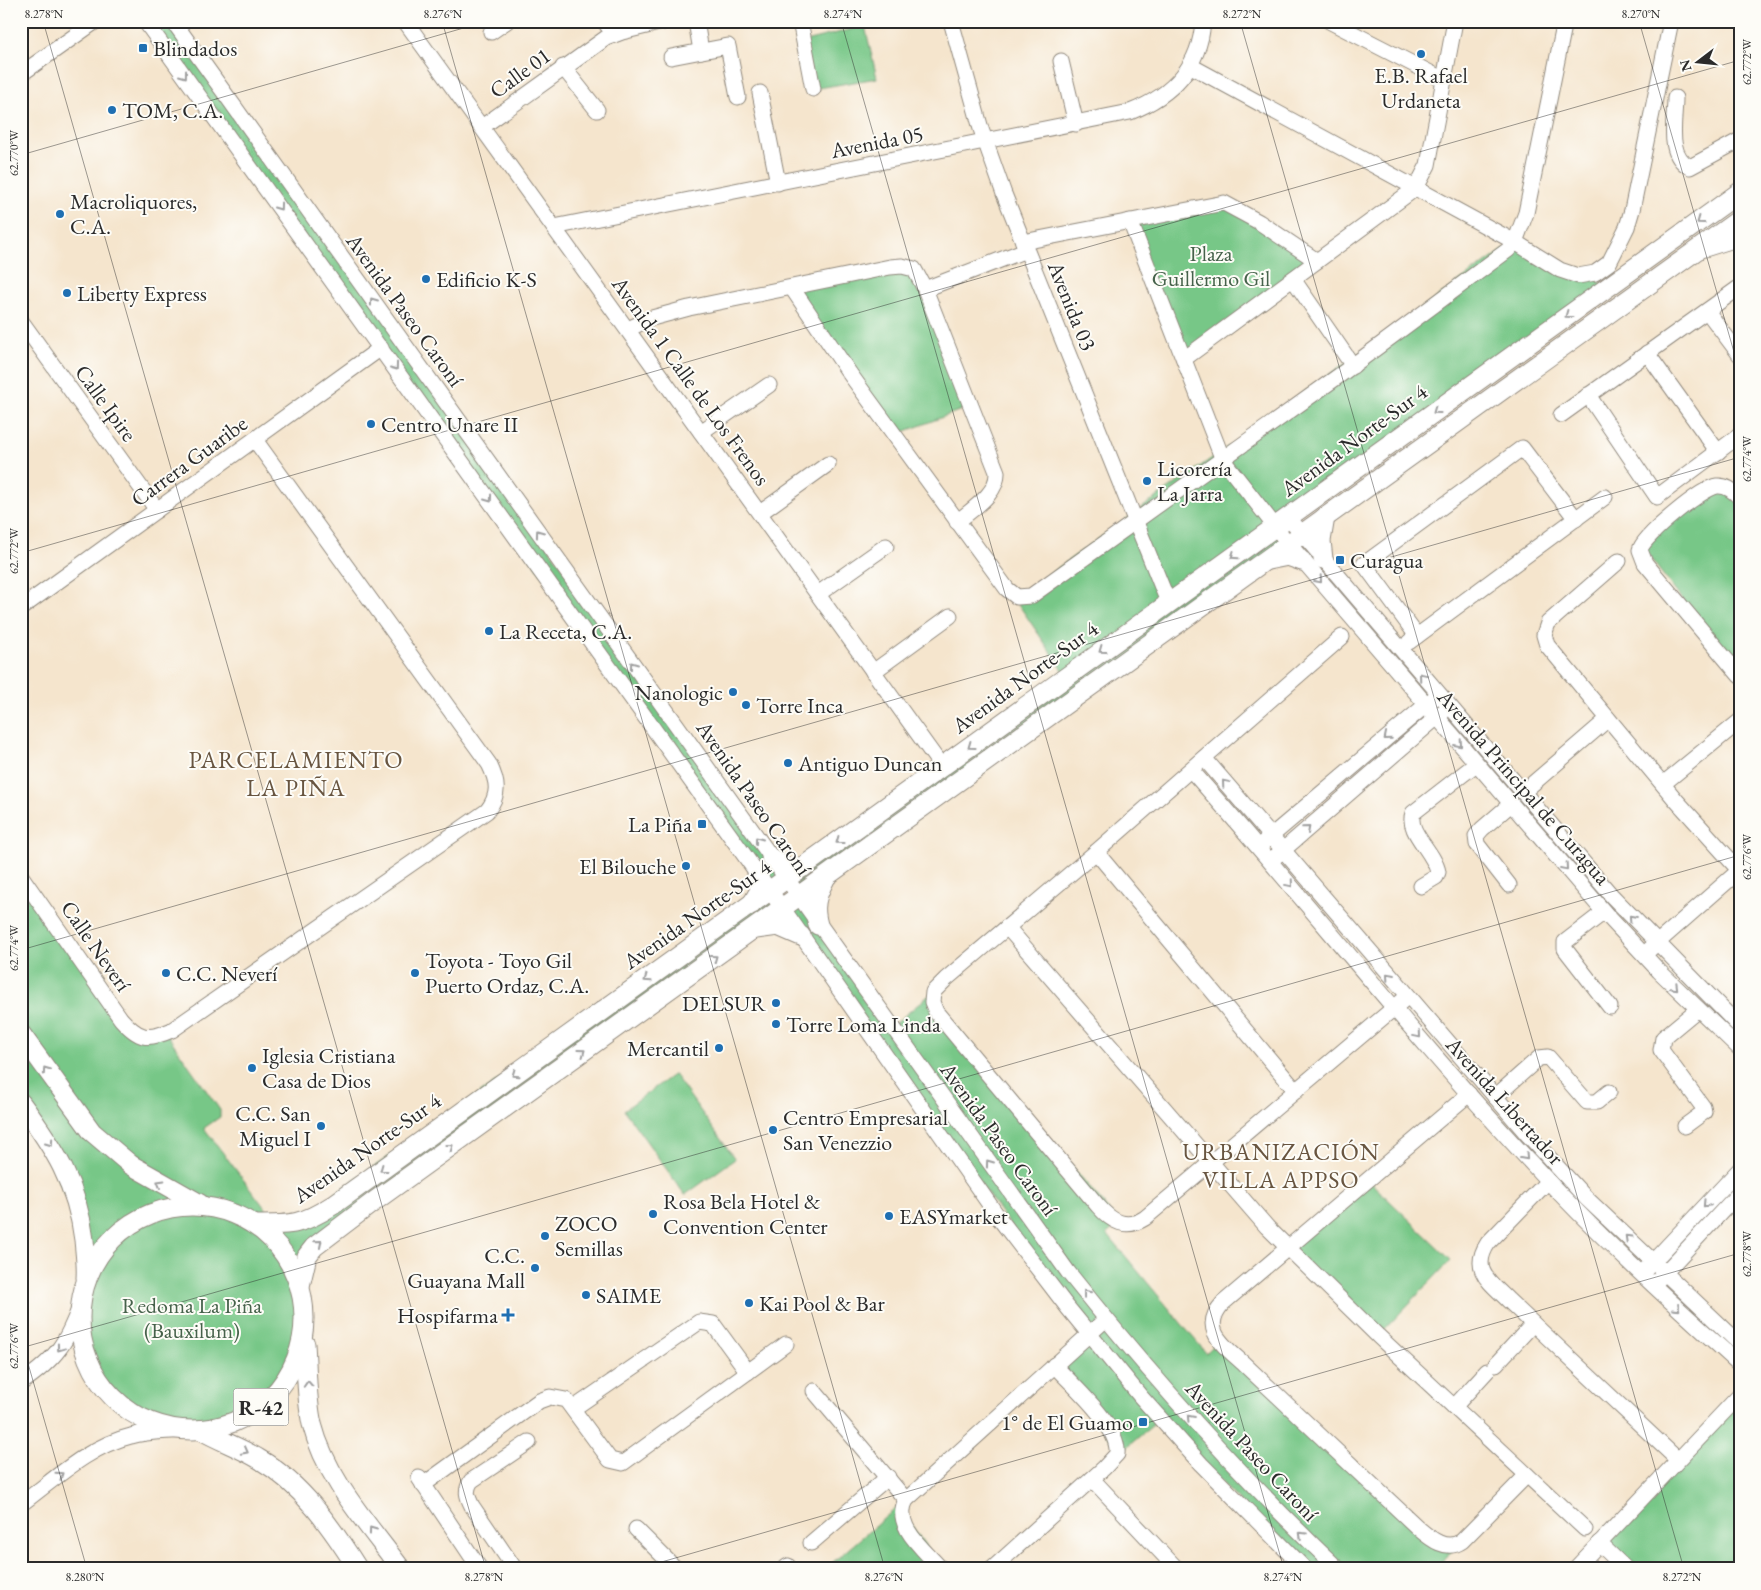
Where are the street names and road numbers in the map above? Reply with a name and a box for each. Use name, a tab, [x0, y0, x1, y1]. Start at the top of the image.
street label: Calle 01	[484, 41, 556, 105]
street label: Avenida 05	[827, 119, 926, 165]
street label: Avenida Paseo Caroní	[339, 227, 471, 393]
street label: Avenida 03	[1041, 256, 1103, 355]
street label: Avenida 1 Calle de Los Frenos	[605, 270, 777, 491]
street label: Calle Ipire	[68, 359, 144, 448]
street label: Avenida Norte-Sur 4	[1274, 377, 1433, 503]
street label: Carrera Guaribe	[125, 409, 253, 513]
street label: Avenida Norte-Sur 4	[945, 614, 1104, 740]
street label: Avenida Principal de Curagua	[1430, 682, 1617, 891]
street label: Avenida Paseo Caroní	[689, 714, 819, 882]
street label: Avenida Norte-Sur 4	[617, 852, 777, 976]
street label: Calle Neverí	[54, 895, 138, 998]
street label: Avenida Libertador	[1439, 1030, 1571, 1172]
street label: Avenida Paseo Caroní	[933, 1056, 1065, 1222]
street label: Avenida Norte-Sur 4	[287, 1086, 447, 1210]
street label: Avenida Paseo Caroní	[1178, 1374, 1325, 1528]
road number: R-42	[234, 1388, 288, 1425]

